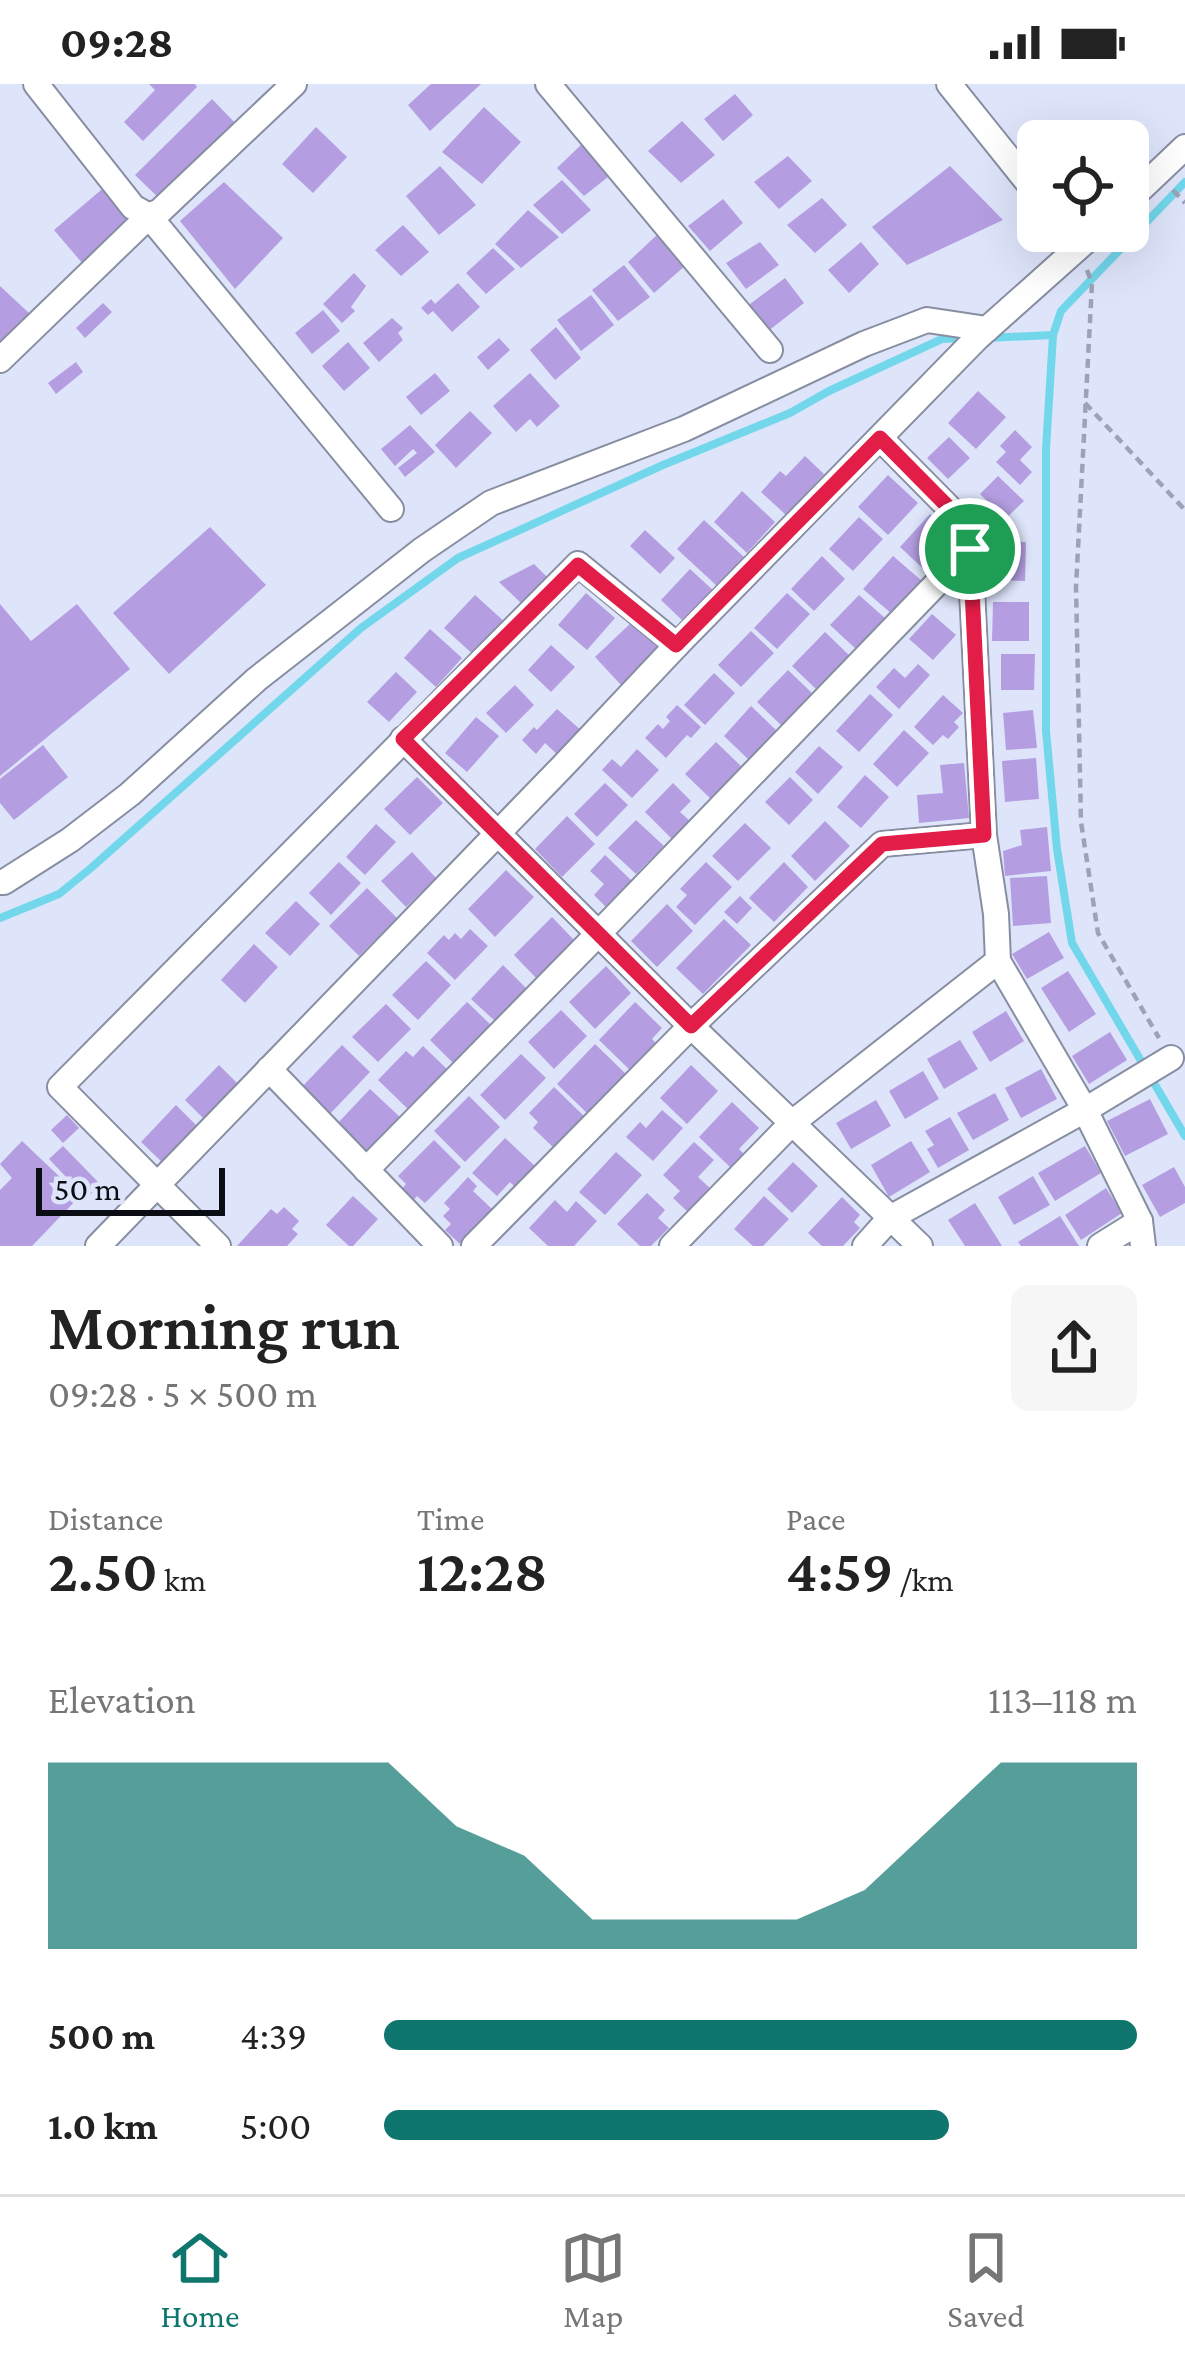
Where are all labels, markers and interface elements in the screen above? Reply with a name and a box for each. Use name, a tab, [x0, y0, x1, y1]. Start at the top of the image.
text: 09:28	[60, 17, 174, 67]
map controls	[1017, 120, 1149, 252]
button: locate	[1017, 120, 1149, 252]
pin	[919, 498, 1021, 600]
icon: arrive	[937, 516, 1003, 582]
scale bar	[36, 1162, 225, 1215]
text: 50 m	[54, 1170, 121, 1207]
button: share	[1011, 1285, 1137, 1411]
text: Morning run	[48, 1290, 400, 1363]
text: 09:28 · 5 × 500 m	[48, 1372, 317, 1415]
text: Distance	[48, 1500, 163, 1537]
text: Time	[417, 1500, 485, 1537]
text: Pace	[786, 1500, 845, 1537]
text: 2.50	[48, 1537, 158, 1604]
text: 12:28	[417, 1537, 548, 1604]
text: 4:59	[786, 1537, 893, 1604]
text: km	[158, 1561, 206, 1598]
text: /km	[893, 1561, 954, 1598]
text: Elevation	[48, 1678, 196, 1721]
text: 113–118 m	[988, 1678, 1137, 1721]
text: 500 m	[48, 2014, 155, 2057]
text: 4:39	[240, 2014, 307, 2057]
text: 1.0 km	[48, 2104, 158, 2147]
text: 5:00	[240, 2104, 311, 2147]
tab: Home	[160, 2225, 239, 2334]
tab: Map	[560, 2225, 626, 2334]
tab: Saved	[947, 2225, 1025, 2334]

